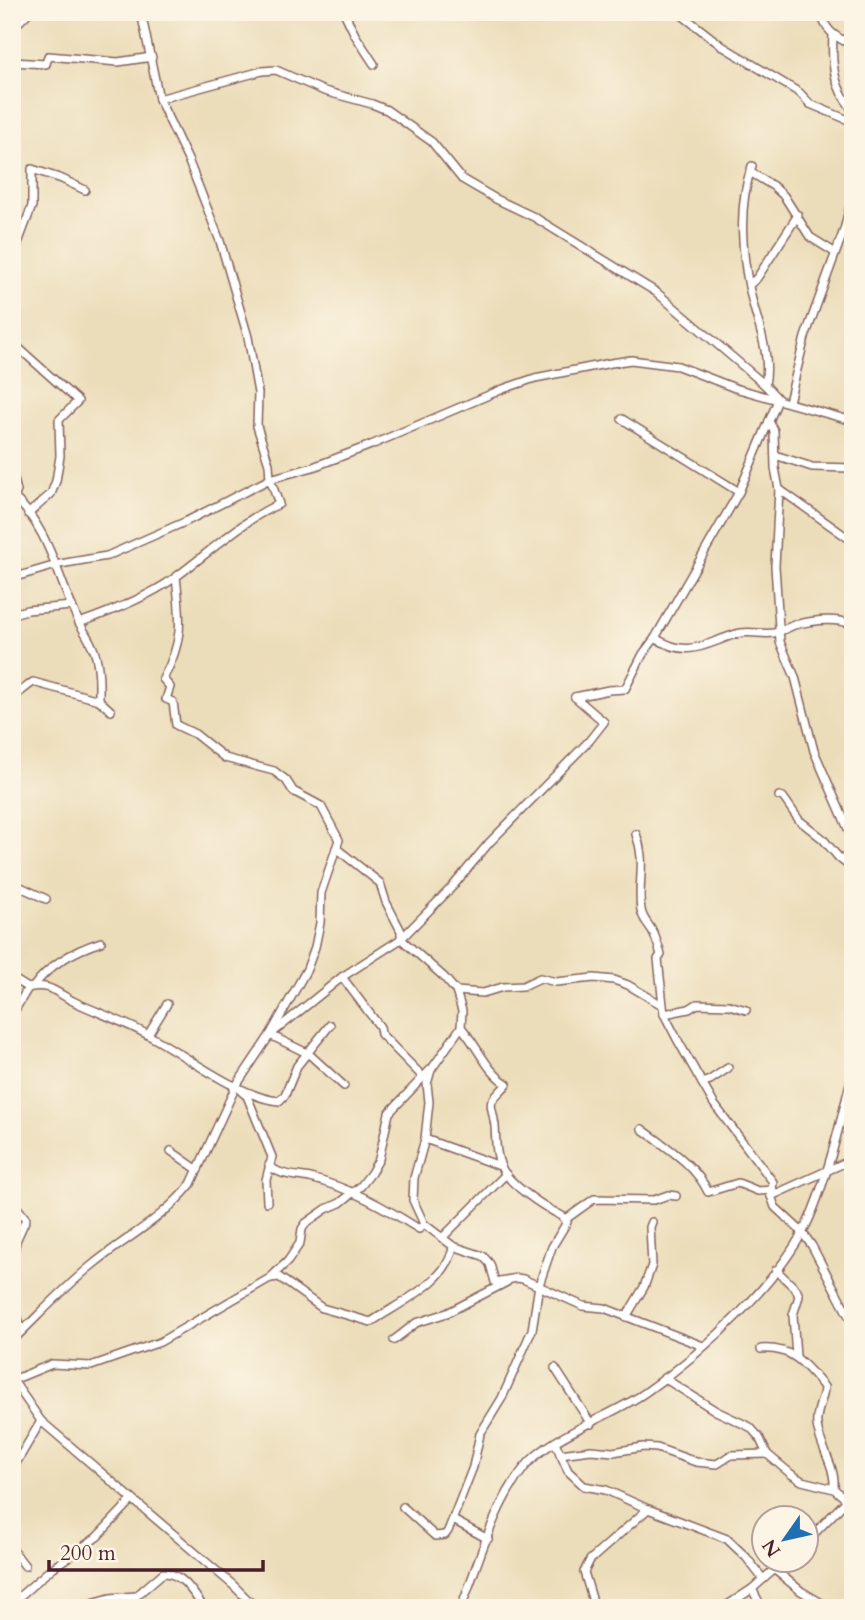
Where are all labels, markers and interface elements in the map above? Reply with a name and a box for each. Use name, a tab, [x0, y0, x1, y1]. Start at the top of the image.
north arrow	[750, 1504, 820, 1574]
scale bar	[49, 1529, 262, 1573]
text: N	[756, 1533, 787, 1562]
text: 200 m	[60, 1539, 116, 1568]

